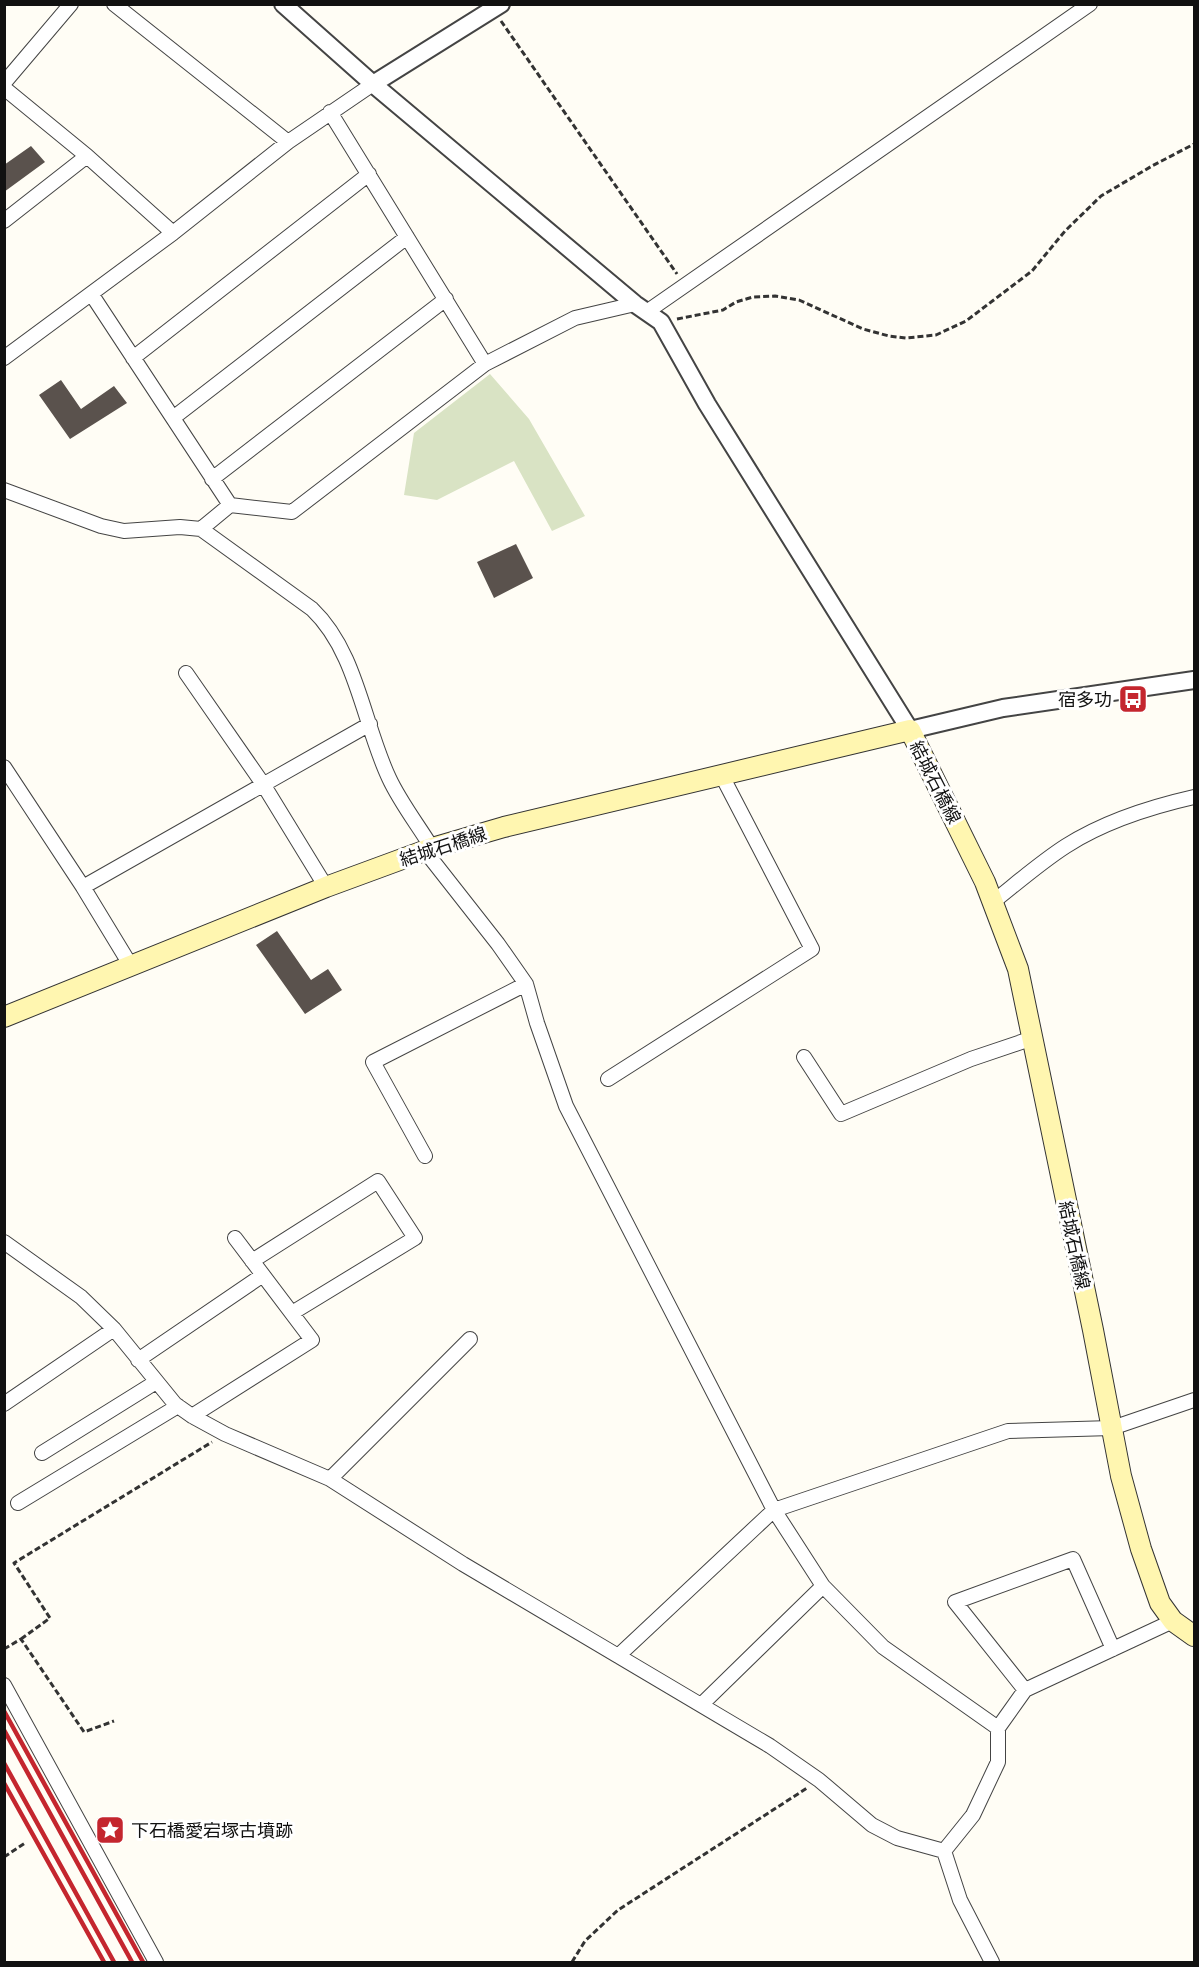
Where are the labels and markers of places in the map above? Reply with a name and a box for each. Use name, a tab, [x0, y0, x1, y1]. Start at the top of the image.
bus stop icon: 宿多功	[1117, 683, 1149, 715]
place label: 宿多功	[1058, 687, 1112, 711]
place icon: 下石橋愛宕塚古墳跡	[94, 1814, 126, 1846]
place label: 下石橋愛宕塚古墳跡	[131, 1818, 293, 1842]

